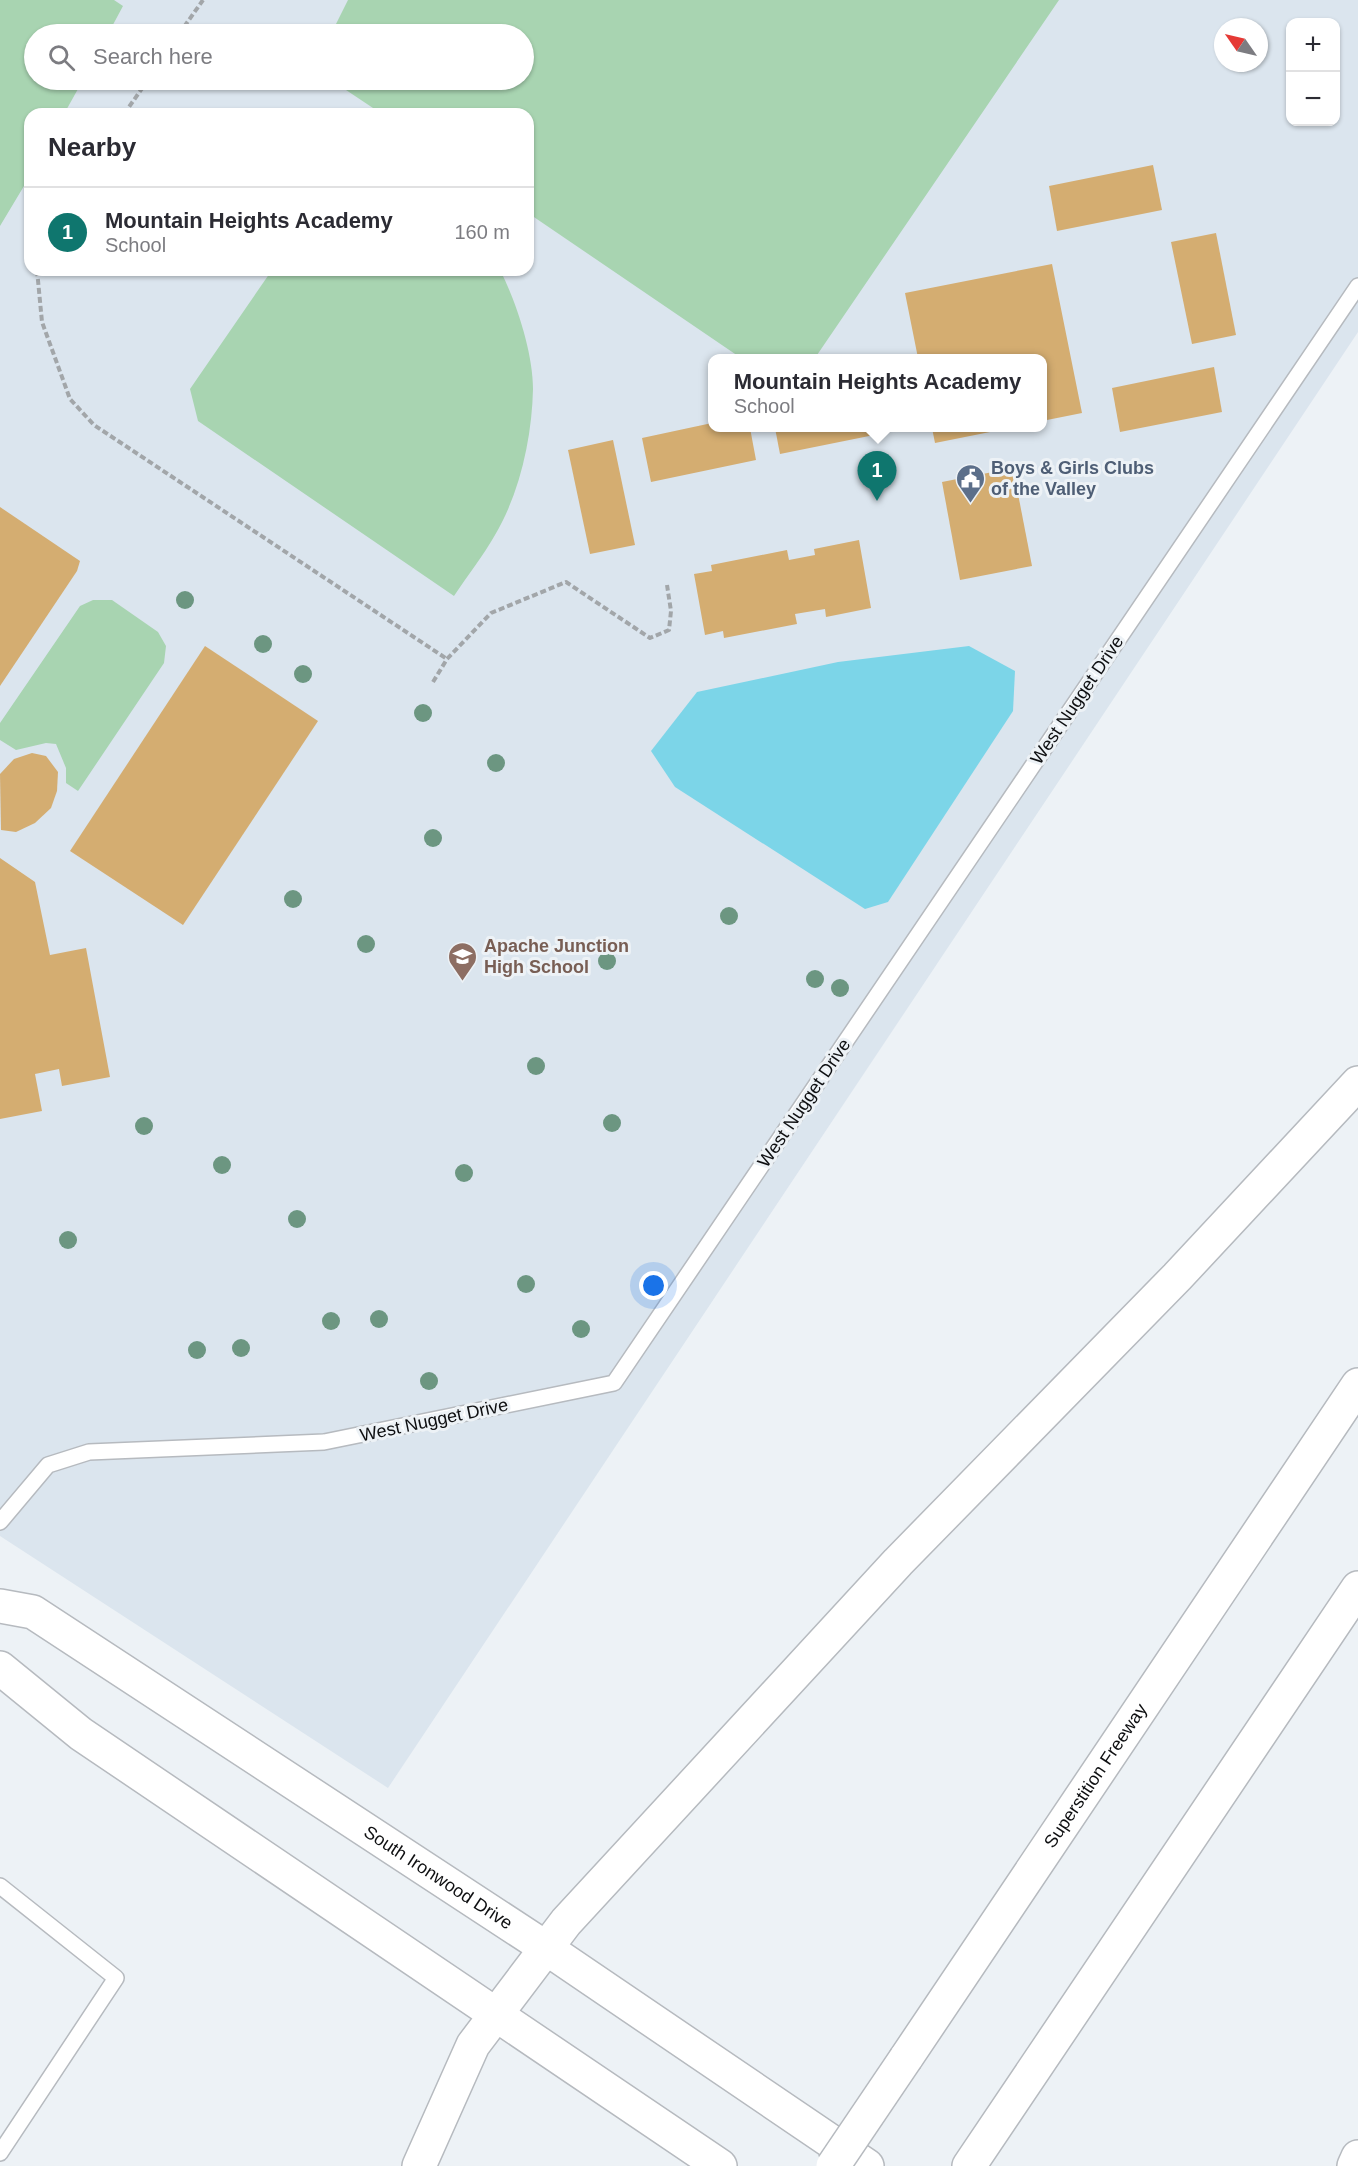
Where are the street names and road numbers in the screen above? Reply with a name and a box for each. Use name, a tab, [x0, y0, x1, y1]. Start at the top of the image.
street label: West Nugget Drive	[1027, 632, 1127, 768]
street label: West Nugget Drive	[754, 1035, 854, 1171]
street label: West Nugget Drive	[358, 1395, 510, 1445]
street label: Superstition Freeway	[1040, 1700, 1151, 1852]
street label: South Ironwood Drive	[360, 1822, 516, 1933]

